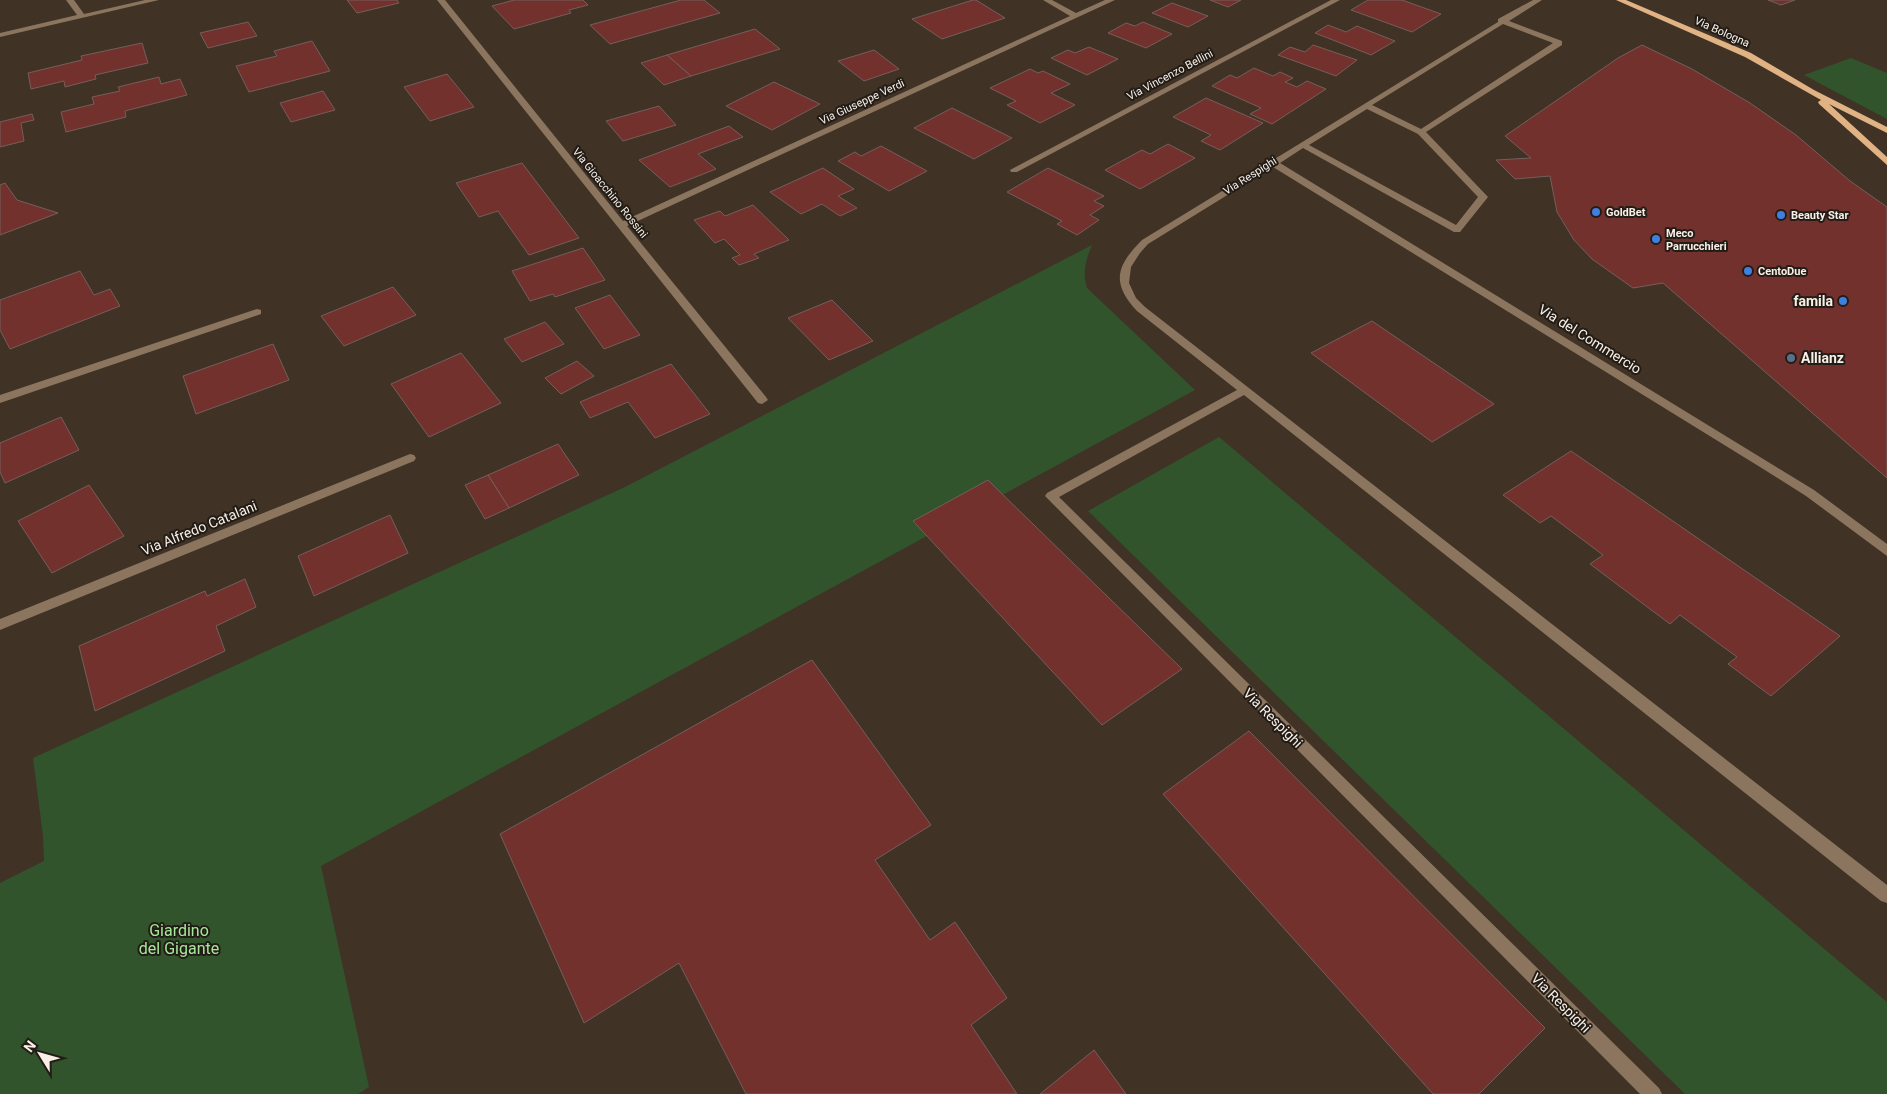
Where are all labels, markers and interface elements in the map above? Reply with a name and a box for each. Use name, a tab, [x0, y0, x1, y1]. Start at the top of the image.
street label: Via Bologna	[1693, 14, 1751, 50]
street label: Via Vincenzo Bellini	[1125, 47, 1215, 103]
street label: Via Giuseppe Verdi	[817, 77, 907, 127]
street label: Via Gioacchino Rossini	[570, 145, 650, 241]
street label: Via Respighi	[1221, 154, 1279, 198]
marker: GoldBet	[1590, 206, 1602, 218]
place label: GoldBet	[1606, 206, 1646, 219]
marker: Beauty Star	[1775, 209, 1787, 221]
place label: Beauty Star	[1791, 209, 1848, 222]
place label: Meco Parrucchieri	[1666, 227, 1727, 253]
marker: Meco Parrucchieri	[1650, 233, 1662, 245]
marker: CentoDue	[1742, 265, 1754, 277]
place label: CentoDue	[1758, 265, 1806, 278]
place label: famila	[1793, 293, 1833, 309]
marker: famila	[1837, 295, 1849, 307]
street label: Via del Commercio	[1536, 301, 1644, 377]
place label: Allianz	[1801, 350, 1844, 366]
marker: Allianz	[1785, 352, 1797, 364]
street label: Via Alfredo Catalani	[139, 497, 259, 559]
street label: Via Respighi	[1240, 685, 1306, 751]
park label: Giardino del Gigante	[139, 921, 219, 958]
street label: Via Respighi	[1528, 970, 1594, 1036]
north arrow	[15, 1029, 65, 1079]
text: N	[20, 1037, 39, 1055]

